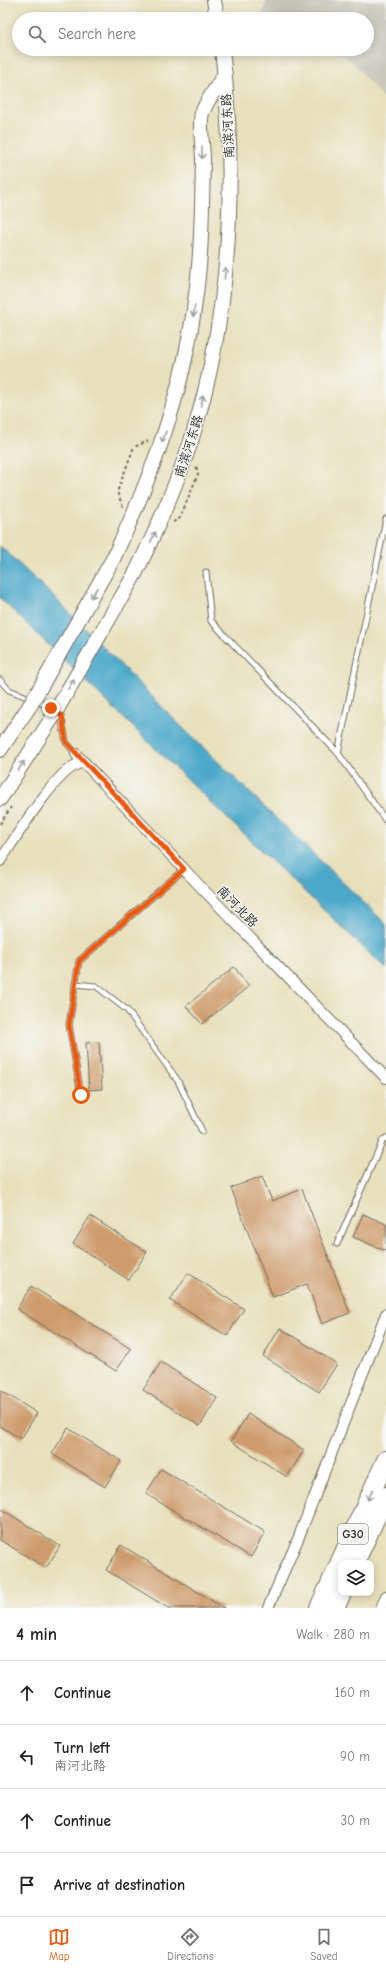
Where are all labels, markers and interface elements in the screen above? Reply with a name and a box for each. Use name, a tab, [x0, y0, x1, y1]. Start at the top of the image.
search box	[12, 12, 374, 56]
icon: search	[26, 23, 48, 45]
text: Search here	[58, 25, 136, 43]
street label: 南滨河东路	[218, 93, 237, 159]
one-way arrow	[199, 146, 206, 159]
one-way arrow	[221, 267, 229, 280]
one-way arrow	[190, 304, 198, 317]
one-way arrow	[199, 395, 206, 408]
street label: 南滨河东路	[171, 413, 206, 479]
one-way arrow	[159, 431, 167, 443]
one-way arrow	[150, 531, 157, 543]
one-way arrow	[90, 586, 98, 598]
one-way arrow	[68, 678, 76, 690]
route end	[42, 699, 60, 717]
one-way arrow	[17, 761, 25, 772]
street label: 南河北路	[214, 882, 261, 930]
route start	[72, 1086, 90, 1104]
one-way arrow	[366, 1489, 373, 1501]
road number: G30	[338, 1524, 368, 1544]
map controls	[338, 1560, 374, 1596]
button: layers	[338, 1560, 374, 1596]
text: 4 min	[16, 1625, 57, 1644]
text: Walk · 280 m	[296, 1627, 370, 1642]
icon: ahead	[16, 1682, 38, 1704]
text: Continue	[54, 1684, 111, 1702]
text: 160 m	[335, 1685, 370, 1700]
text: Turn left	[54, 1739, 110, 1757]
icon: left	[16, 1746, 38, 1768]
text: 90 m	[340, 1749, 370, 1764]
text: 南河北路	[54, 1758, 106, 1773]
icon: ahead	[16, 1810, 38, 1832]
text: Continue	[54, 1812, 111, 1830]
text: 30 m	[340, 1813, 370, 1828]
icon: arrive	[16, 1874, 38, 1896]
text: Arrive at destination	[54, 1876, 185, 1894]
tab: Map	[48, 1926, 70, 1963]
tab: Directions	[167, 1926, 214, 1963]
tab: Saved	[310, 1926, 338, 1963]

